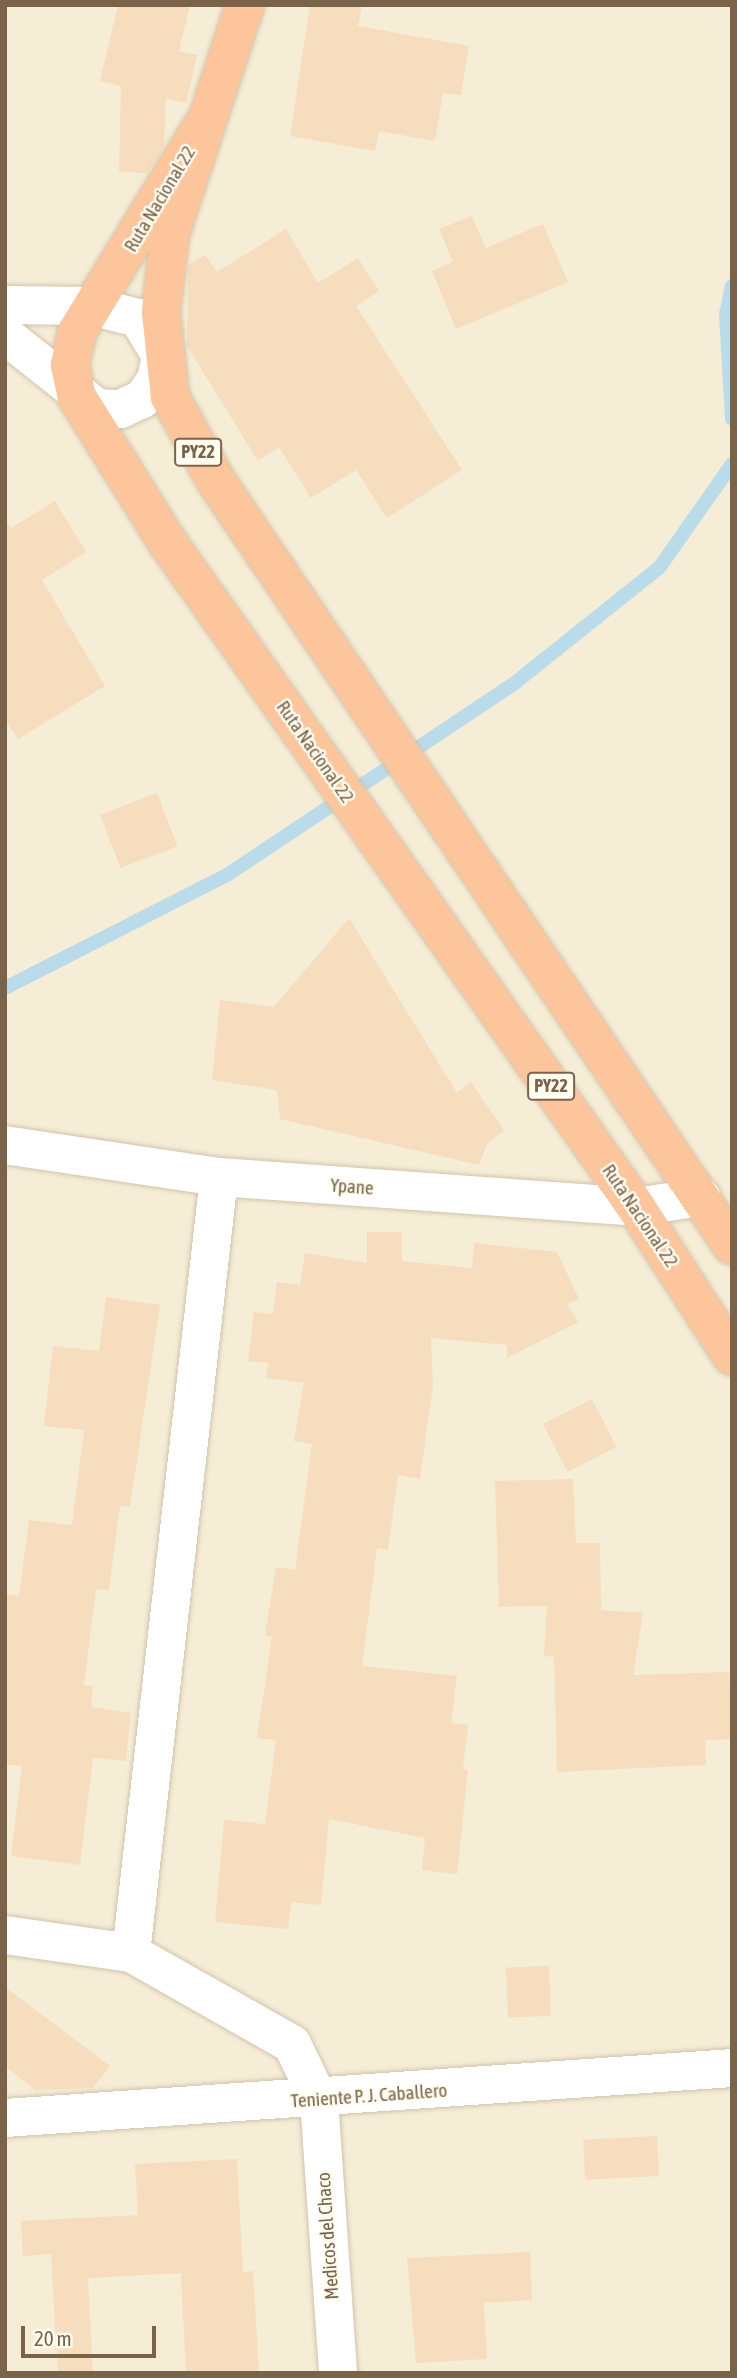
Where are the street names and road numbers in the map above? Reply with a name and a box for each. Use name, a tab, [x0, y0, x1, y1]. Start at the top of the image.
street label: Ruta Nacional 22	[119, 142, 201, 256]
road number: PY22	[174, 438, 222, 466]
street label: Ruta Nacional 22	[271, 697, 359, 807]
road number: PY22	[526, 1072, 576, 1100]
street label: Ruta Nacional 22	[597, 1160, 683, 1272]
street label: Ypane	[330, 1174, 374, 1200]
street label: Teniente P. J. Caballero	[290, 2079, 448, 2113]
street label: Medicos del Chaco	[312, 2171, 344, 2301]

